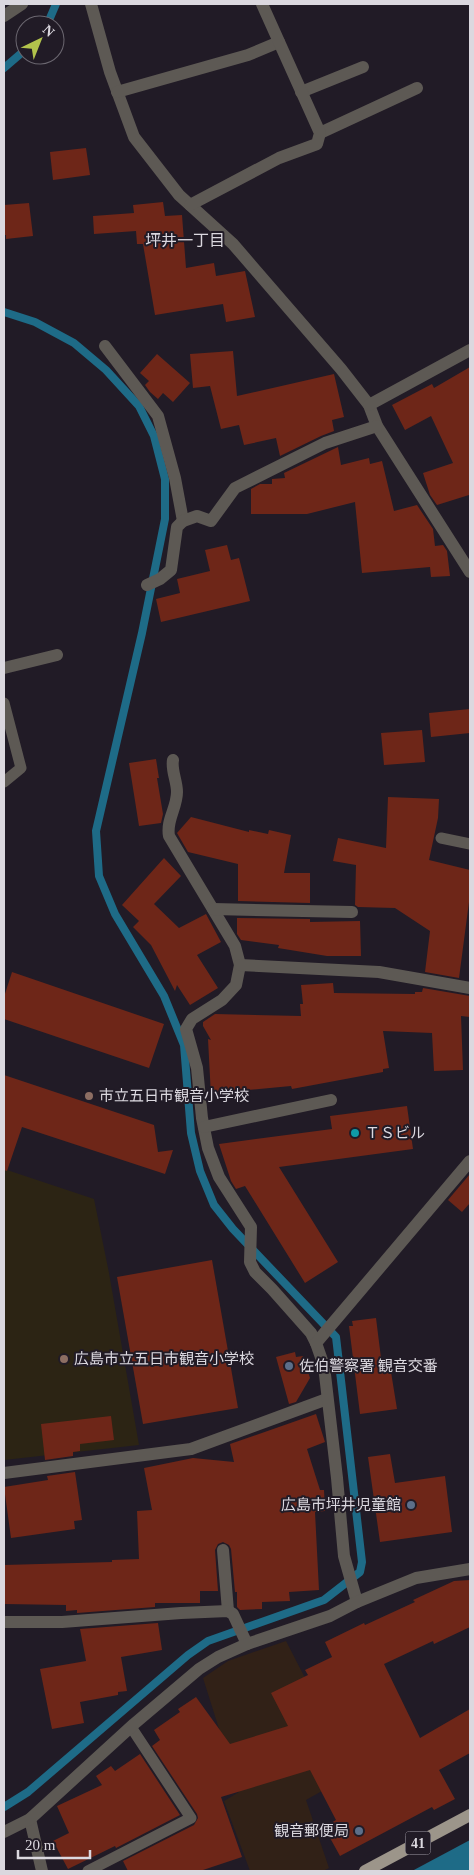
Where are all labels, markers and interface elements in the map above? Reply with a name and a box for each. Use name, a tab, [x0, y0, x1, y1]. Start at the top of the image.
north arrow	[15, 15, 65, 65]
text: N	[40, 22, 57, 40]
district label: 坪井一丁目	[145, 232, 225, 249]
place label: 市立五日市観音小学校	[99, 1088, 249, 1104]
marker: 市立五日市観音小学校	[83, 1090, 95, 1102]
place label: ＴＳビル	[365, 1125, 425, 1141]
marker: ＴＳビル	[349, 1127, 361, 1139]
place label: 広島市立五日市観音小学校	[74, 1351, 254, 1367]
marker: 広島市立五日市観音小学校	[58, 1353, 70, 1365]
place label: 佐伯警察署 観音交番	[299, 1358, 438, 1374]
marker: 佐伯警察署 観音交番	[283, 1360, 295, 1372]
place label: 広島市坪井児童館	[281, 1496, 401, 1513]
marker: 広島市坪井児童館	[405, 1499, 417, 1511]
place label: 観音郵便局	[274, 1823, 349, 1839]
marker: 観音郵便局	[353, 1825, 365, 1837]
scale bar	[18, 1828, 90, 1860]
road number: 41	[406, 1832, 430, 1855]
text: 20 m	[25, 1837, 56, 1853]

